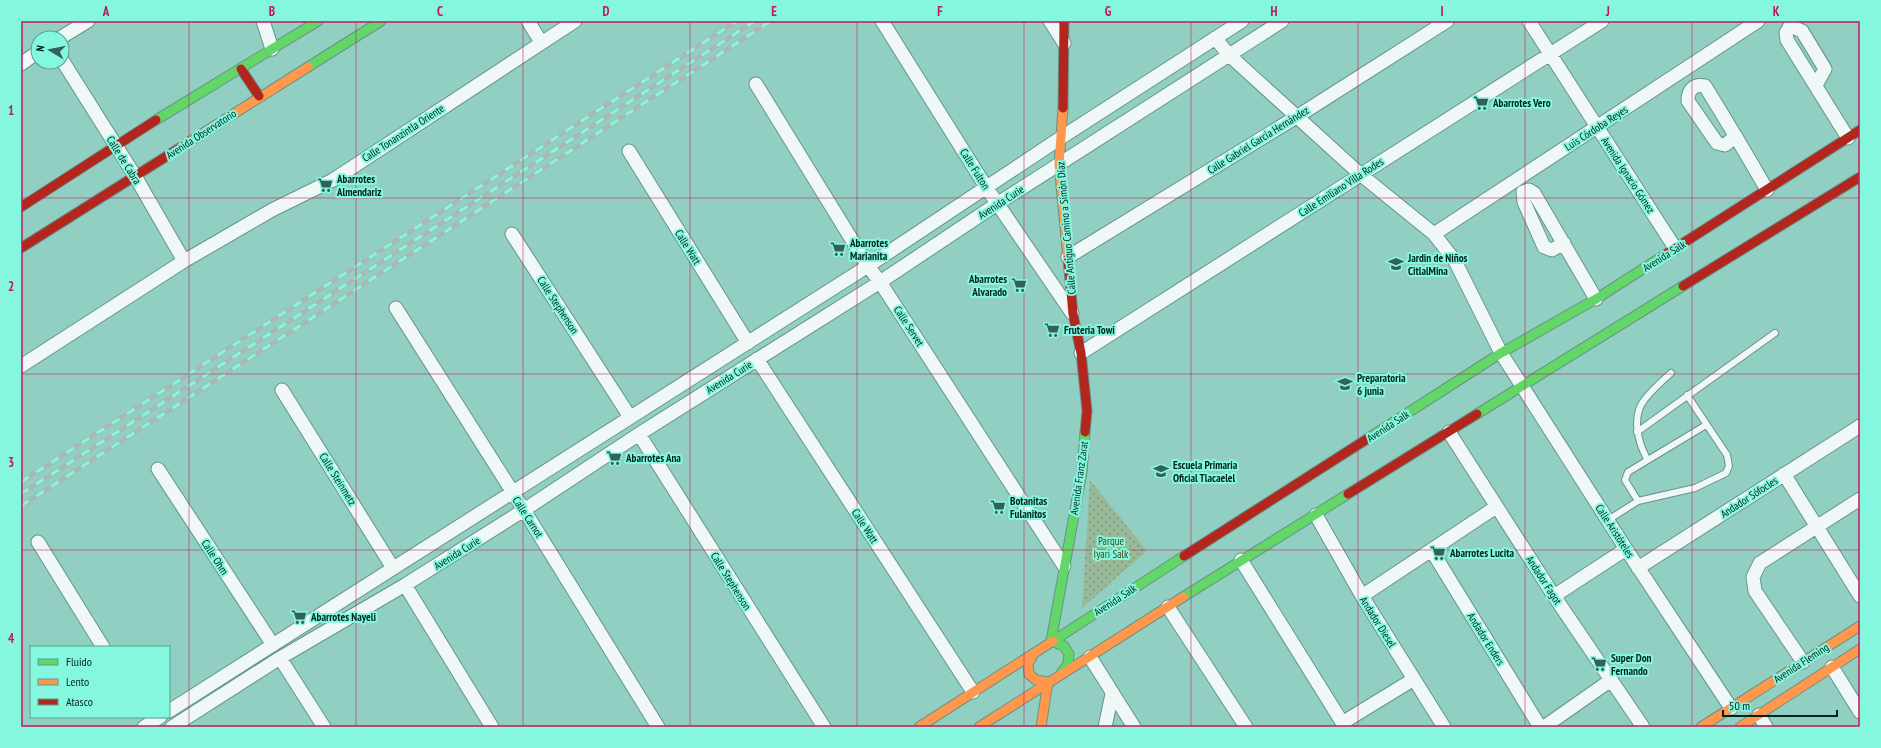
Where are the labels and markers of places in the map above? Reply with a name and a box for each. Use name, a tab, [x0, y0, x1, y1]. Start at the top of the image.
supermarket icon: Abarrotes Vero	[1472, 94, 1490, 112]
place label: Abarrotes Vero	[1492, 96, 1551, 110]
place label: Abarrotes Almendariz	[336, 172, 381, 199]
supermarket icon: Abarrotes Almendariz	[316, 176, 334, 194]
place label: Abarrotes Marianita	[849, 236, 888, 263]
supermarket icon: Abarrotes Marianita	[829, 240, 847, 258]
place label: Jardin de Niños CitlalMina	[1407, 251, 1468, 278]
school or university icon: Jardin de Niños CitlalMina	[1387, 255, 1405, 273]
place label: Abarrotes Alvarado	[968, 272, 1007, 299]
supermarket icon: Abarrotes Alvarado	[1010, 276, 1028, 294]
supermarket icon: Fruteria Towi	[1043, 321, 1061, 339]
place label: Fruteria Towi	[1064, 323, 1115, 337]
place label: Preparatoria 6 junia	[1357, 371, 1406, 398]
school or university icon: Preparatoria 6 junia	[1336, 375, 1354, 393]
supermarket icon: Abarrotes Ana	[605, 449, 623, 467]
place label: Abarrotes Ana	[625, 451, 681, 465]
place label: Escuela Primaria Oficial Tlacaelel	[1173, 458, 1238, 485]
school or university icon: Escuela Primaria Oficial Tlacaelel	[1152, 462, 1170, 480]
place label: Botanitas Fulanitos	[1010, 494, 1047, 521]
supermarket icon: Botanitas Fulanitos	[989, 498, 1007, 516]
supermarket icon: Abarrotes Lucita	[1429, 544, 1447, 562]
place label: Abarrotes Lucita	[1449, 546, 1514, 560]
supermarket icon: Abarrotes Nayeli	[290, 608, 308, 626]
place label: Abarrotes Nayeli	[310, 610, 376, 624]
place label: Super Don Fernando	[1611, 651, 1652, 678]
supermarket icon: Super Don Fernando	[1590, 655, 1608, 673]

